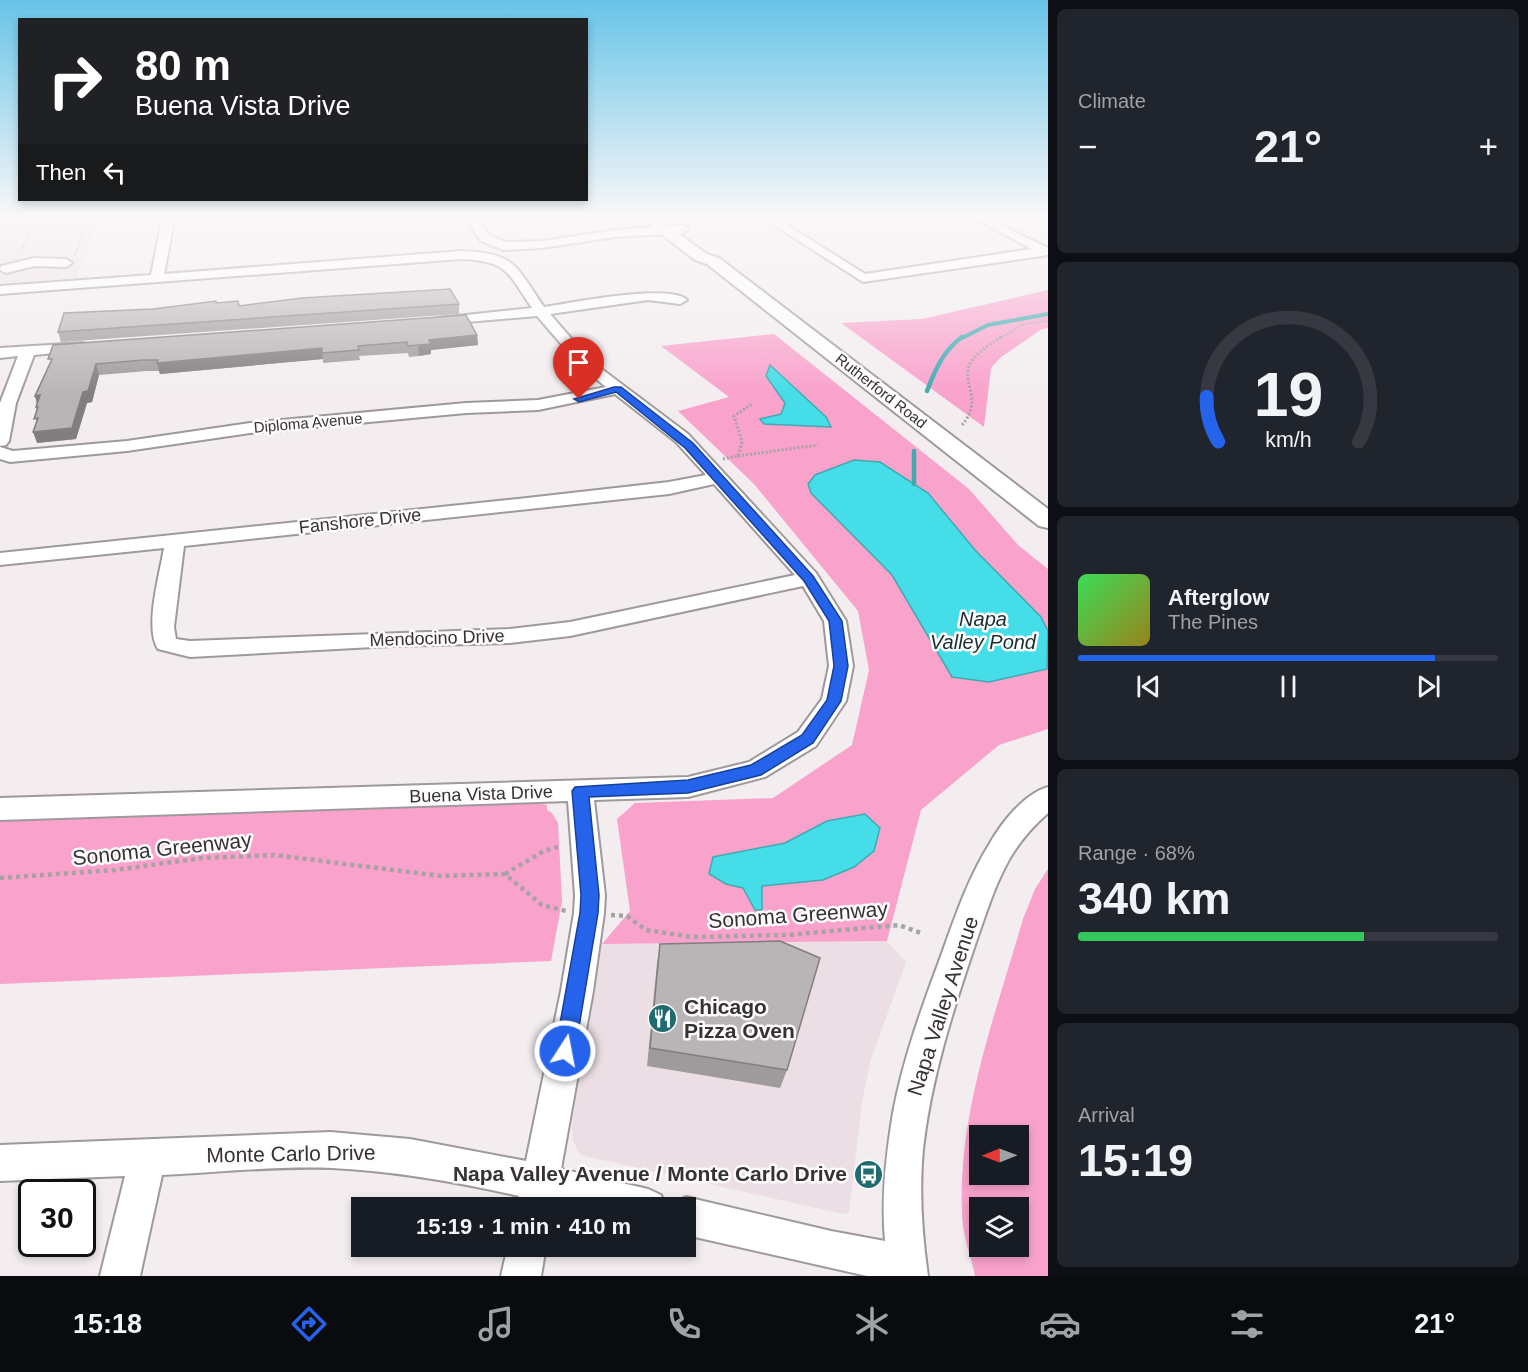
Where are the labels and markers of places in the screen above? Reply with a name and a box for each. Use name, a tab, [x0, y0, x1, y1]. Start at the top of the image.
pin	[553, 337, 604, 399]
place label: Chicago Pizza Oven	[684, 995, 795, 1042]
restaurant icon: Chicago Pizza Oven	[647, 1003, 679, 1035]
bus stop icon: Napa Valley Avenue / Monte Carlo Drive	[852, 1158, 884, 1190]
place label: Napa Valley Avenue / Monte Carlo Drive	[453, 1162, 847, 1185]

